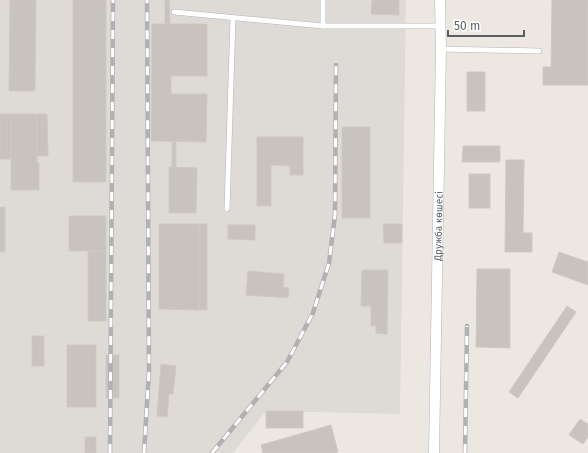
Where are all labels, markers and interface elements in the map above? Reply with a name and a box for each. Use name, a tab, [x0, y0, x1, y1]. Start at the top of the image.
scale bar	[448, 12, 524, 38]
text: 50 m	[454, 19, 480, 33]
street label: Дружба көшесі	[432, 191, 446, 262]

